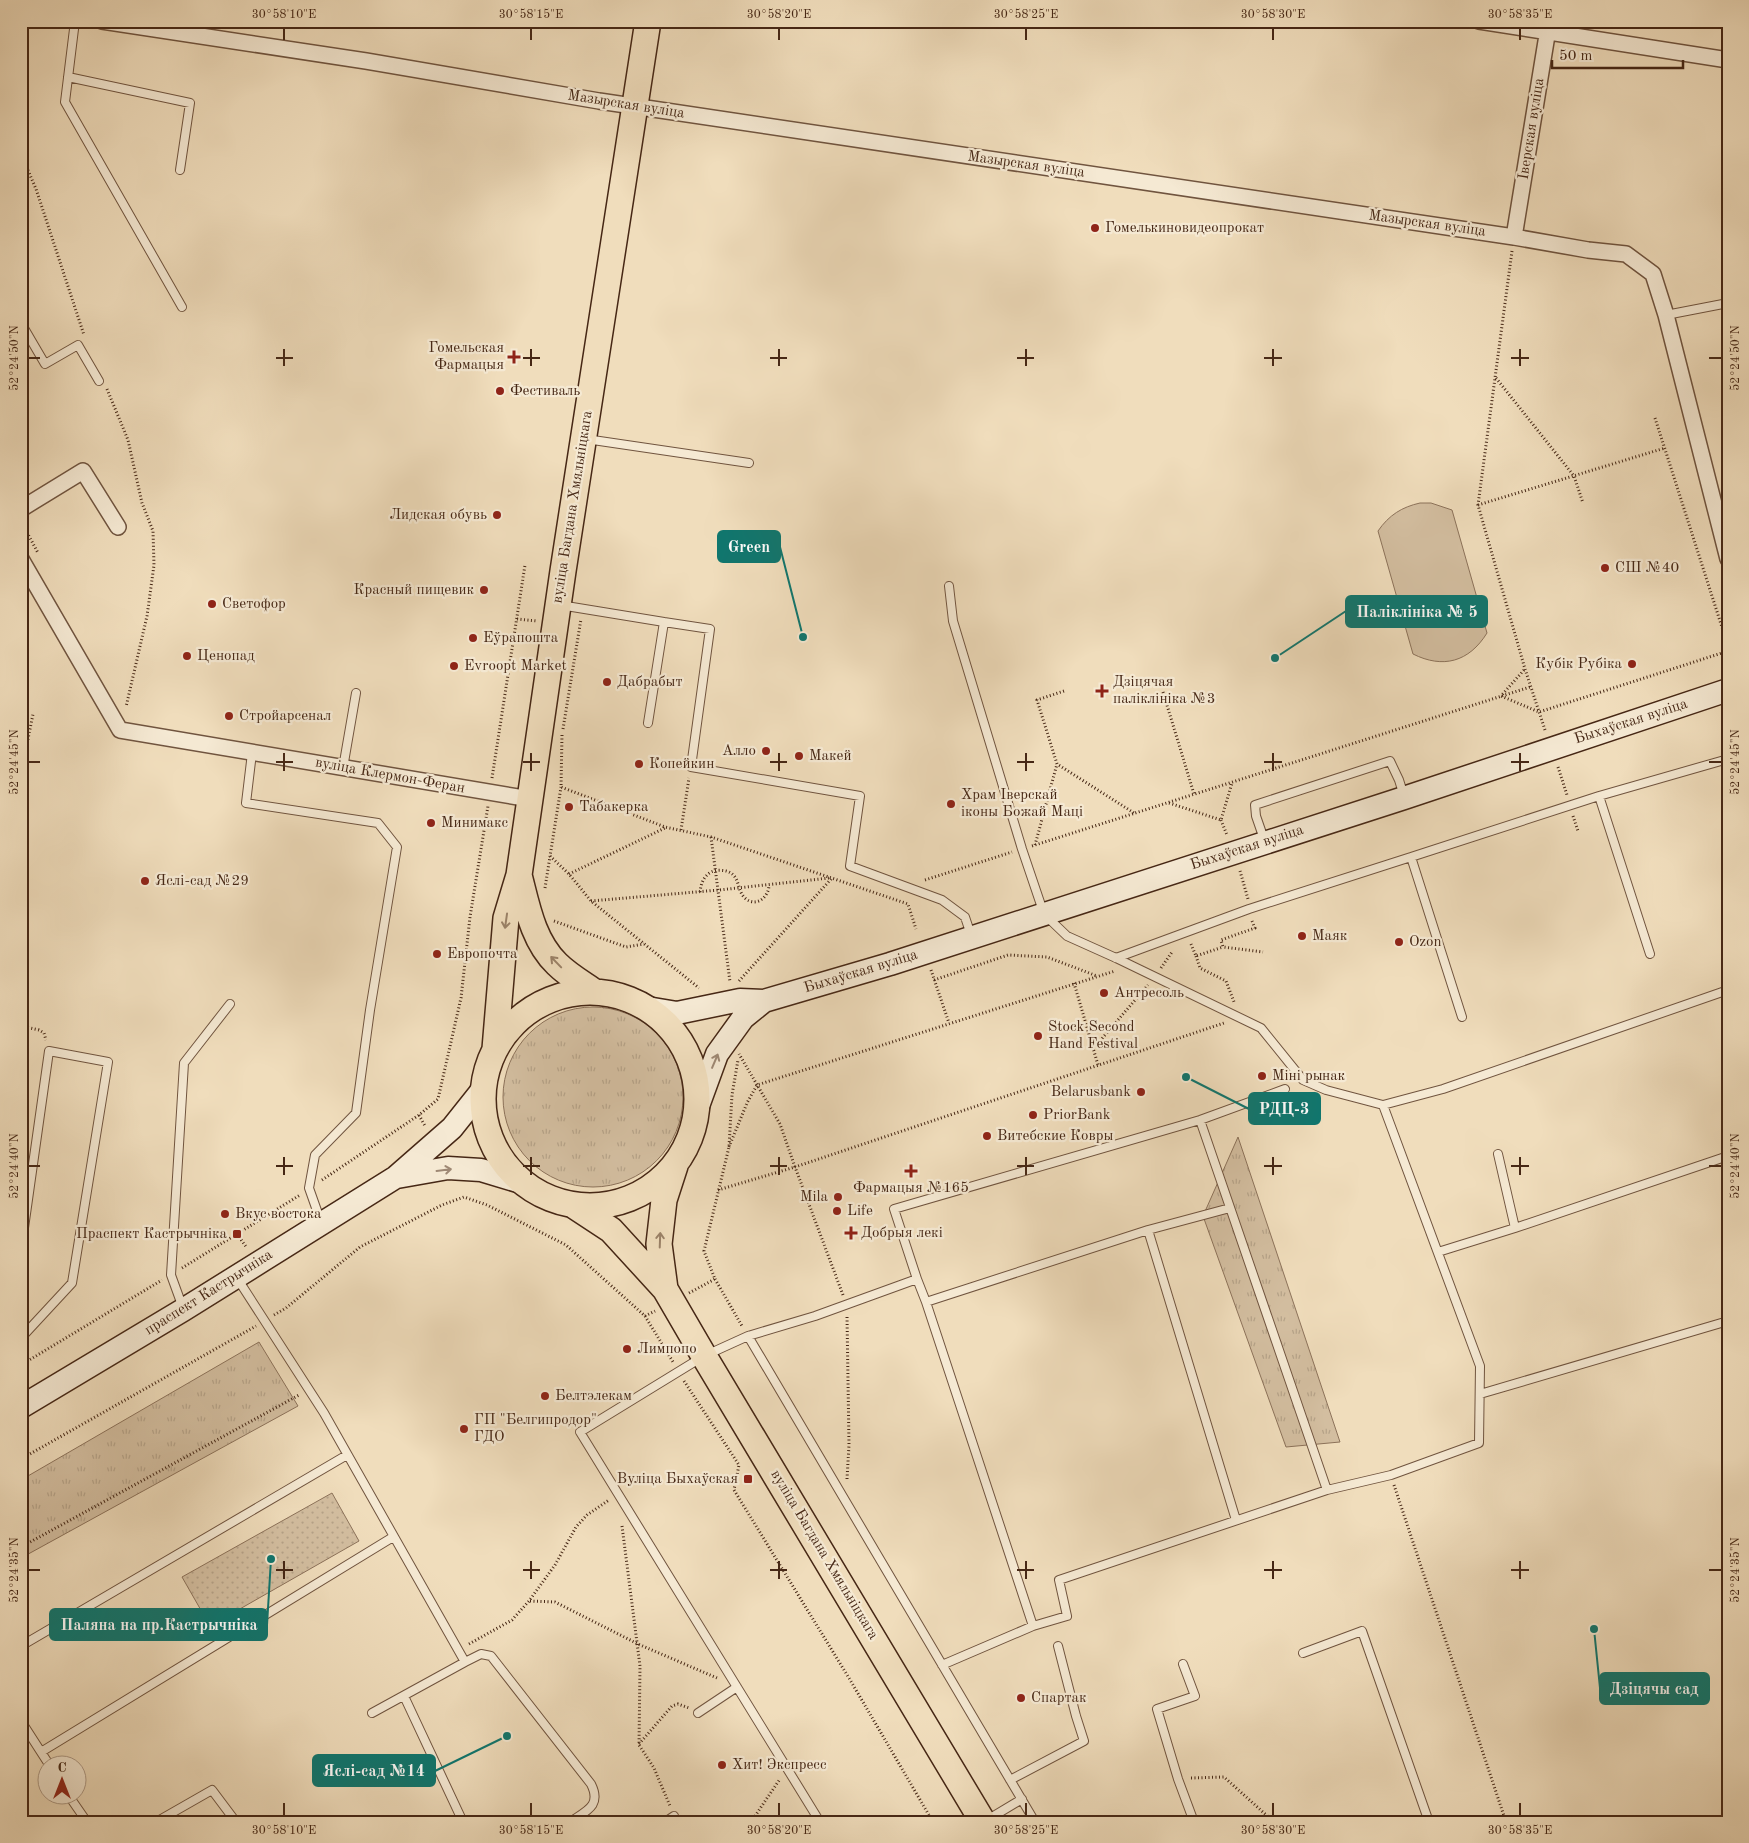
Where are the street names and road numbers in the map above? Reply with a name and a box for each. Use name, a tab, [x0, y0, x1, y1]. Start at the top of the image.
street label: Іверская вуліца	[1517, 76, 1548, 181]
street label: Мазырская вуліца	[566, 88, 686, 122]
street label: Мазырская вуліца	[966, 149, 1086, 181]
street label: Мазырская вуліца	[1367, 208, 1487, 240]
street label: вуліца Багдана Хмяльніцкага	[550, 409, 596, 604]
street label: Быхаўская вуліца	[1573, 696, 1690, 747]
street label: вуліца Клермон-Феран	[314, 755, 466, 797]
street label: Быхаўская вуліца	[1189, 822, 1306, 873]
street label: Быхаўская вуліца	[802, 947, 920, 996]
street label: праспект Кастрычніка	[143, 1247, 276, 1338]
street label: вуліца Багдана Хмяльніцкага	[767, 1468, 881, 1643]

